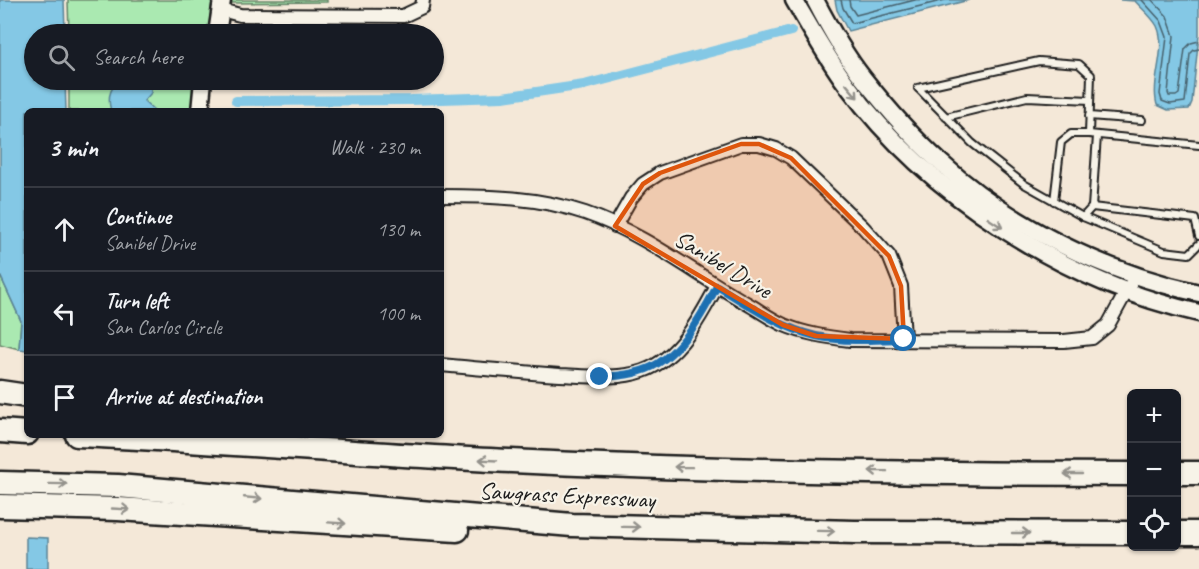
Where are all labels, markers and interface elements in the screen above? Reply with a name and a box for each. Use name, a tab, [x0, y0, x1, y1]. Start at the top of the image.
search box	[24, 24, 444, 90]
icon: search	[45, 41, 78, 74]
text: Search here	[93, 43, 183, 71]
one-way arrow	[845, 83, 859, 98]
text: 3 min	[48, 131, 98, 164]
text: Walk · 230 m	[330, 135, 420, 160]
text: Continue	[105, 203, 171, 231]
icon: ahead	[48, 213, 81, 246]
text: 130 m	[377, 217, 420, 242]
one-way arrow	[986, 217, 1002, 229]
street label: Sanibel Drive	[669, 223, 779, 306]
text: Sanibel Drive	[105, 231, 195, 256]
text: Turn left	[105, 287, 169, 315]
icon: left	[48, 297, 81, 330]
text: 100 m	[377, 301, 420, 326]
text: San Carlos Circle	[105, 315, 222, 340]
route start	[890, 325, 916, 351]
route end	[586, 363, 612, 389]
icon: arrive	[48, 381, 81, 414]
text: Arrive at destination	[105, 383, 262, 411]
map controls	[1127, 389, 1181, 551]
button: +	[1127, 389, 1181, 443]
button: −	[1127, 443, 1181, 497]
one-way arrow	[479, 454, 499, 465]
one-way arrow	[674, 461, 694, 473]
one-way arrow	[869, 465, 889, 477]
one-way arrow	[1064, 468, 1084, 480]
street label: Sawgrass Expressway	[478, 475, 658, 515]
one-way arrow	[48, 478, 68, 490]
one-way arrow	[242, 493, 262, 504]
button: locate	[1127, 497, 1181, 551]
one-way arrow	[111, 504, 131, 515]
one-way arrow	[327, 518, 346, 529]
one-way arrow	[620, 521, 640, 532]
one-way arrow	[815, 526, 835, 537]
one-way arrow	[1010, 527, 1030, 539]

